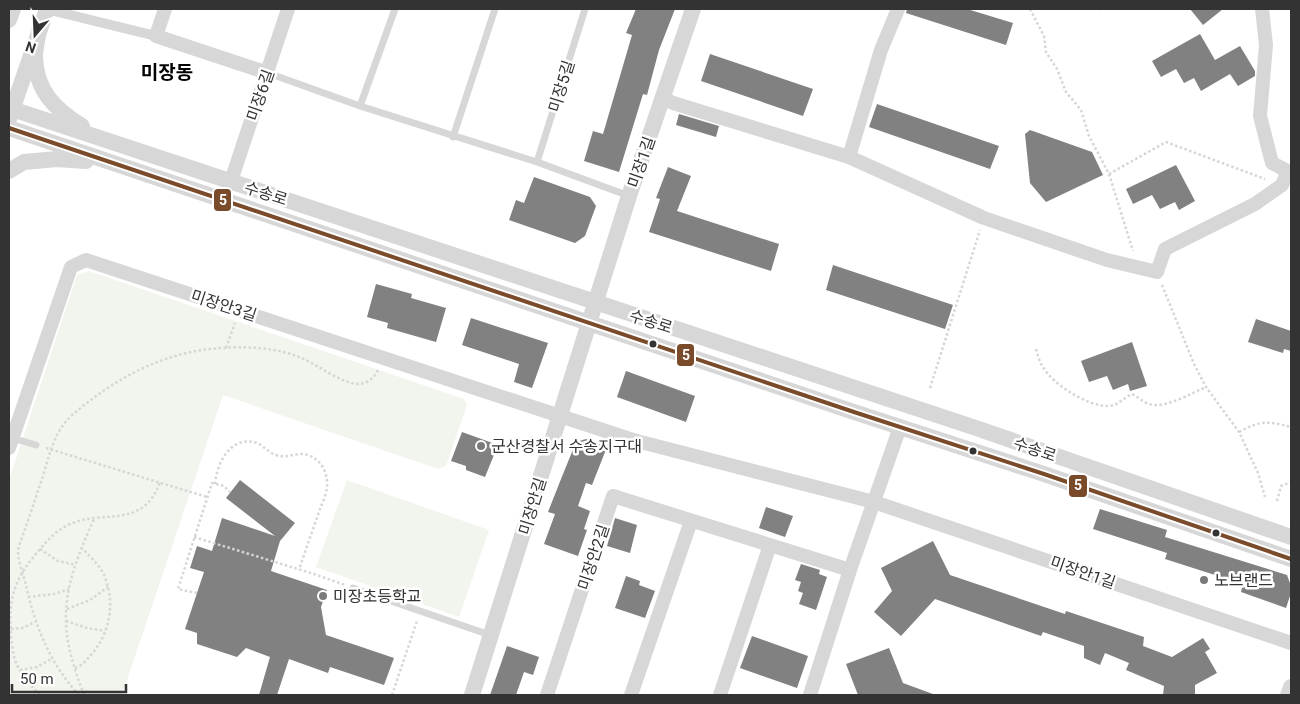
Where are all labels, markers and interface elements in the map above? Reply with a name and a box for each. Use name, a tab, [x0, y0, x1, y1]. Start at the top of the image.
north arrow	[10, 10, 60, 60]
text: N	[23, 38, 38, 56]
street label: 미장5길	[545, 58, 578, 114]
district label: 미장동	[141, 61, 193, 84]
street label: 미장6길	[243, 67, 278, 123]
street label: 미장1길	[624, 134, 659, 190]
street label: 수송로	[242, 178, 290, 209]
line badge: 5	[213, 188, 232, 212]
text: 5	[219, 192, 227, 208]
street label: 미장안3길	[189, 286, 259, 325]
street label: 수송로	[627, 306, 675, 337]
unlabelled marker	[648, 339, 658, 349]
line badge: 5	[676, 343, 695, 367]
text: 5	[682, 347, 690, 363]
street label: 수송로	[1011, 433, 1059, 466]
place label: 군산경찰서 수송지구대	[491, 437, 642, 456]
marker: 군산경찰서 수송지구대	[475, 440, 487, 452]
unlabelled marker	[968, 446, 978, 456]
line badge: 5	[1068, 474, 1088, 498]
street label: 미장안길	[515, 475, 550, 537]
text: 5	[1074, 477, 1082, 493]
street label: 미장안2길	[574, 522, 613, 592]
unlabelled marker	[1211, 528, 1221, 538]
street label: 미장안1길	[1048, 552, 1118, 593]
place label: 노브랜드	[1214, 571, 1273, 590]
marker: 노브랜드	[1198, 574, 1210, 586]
place label: 미장초등학교	[333, 587, 421, 606]
marker: 미장초등학교	[317, 590, 329, 602]
scale bar	[12, 662, 126, 694]
text: 50 m	[20, 670, 54, 688]

